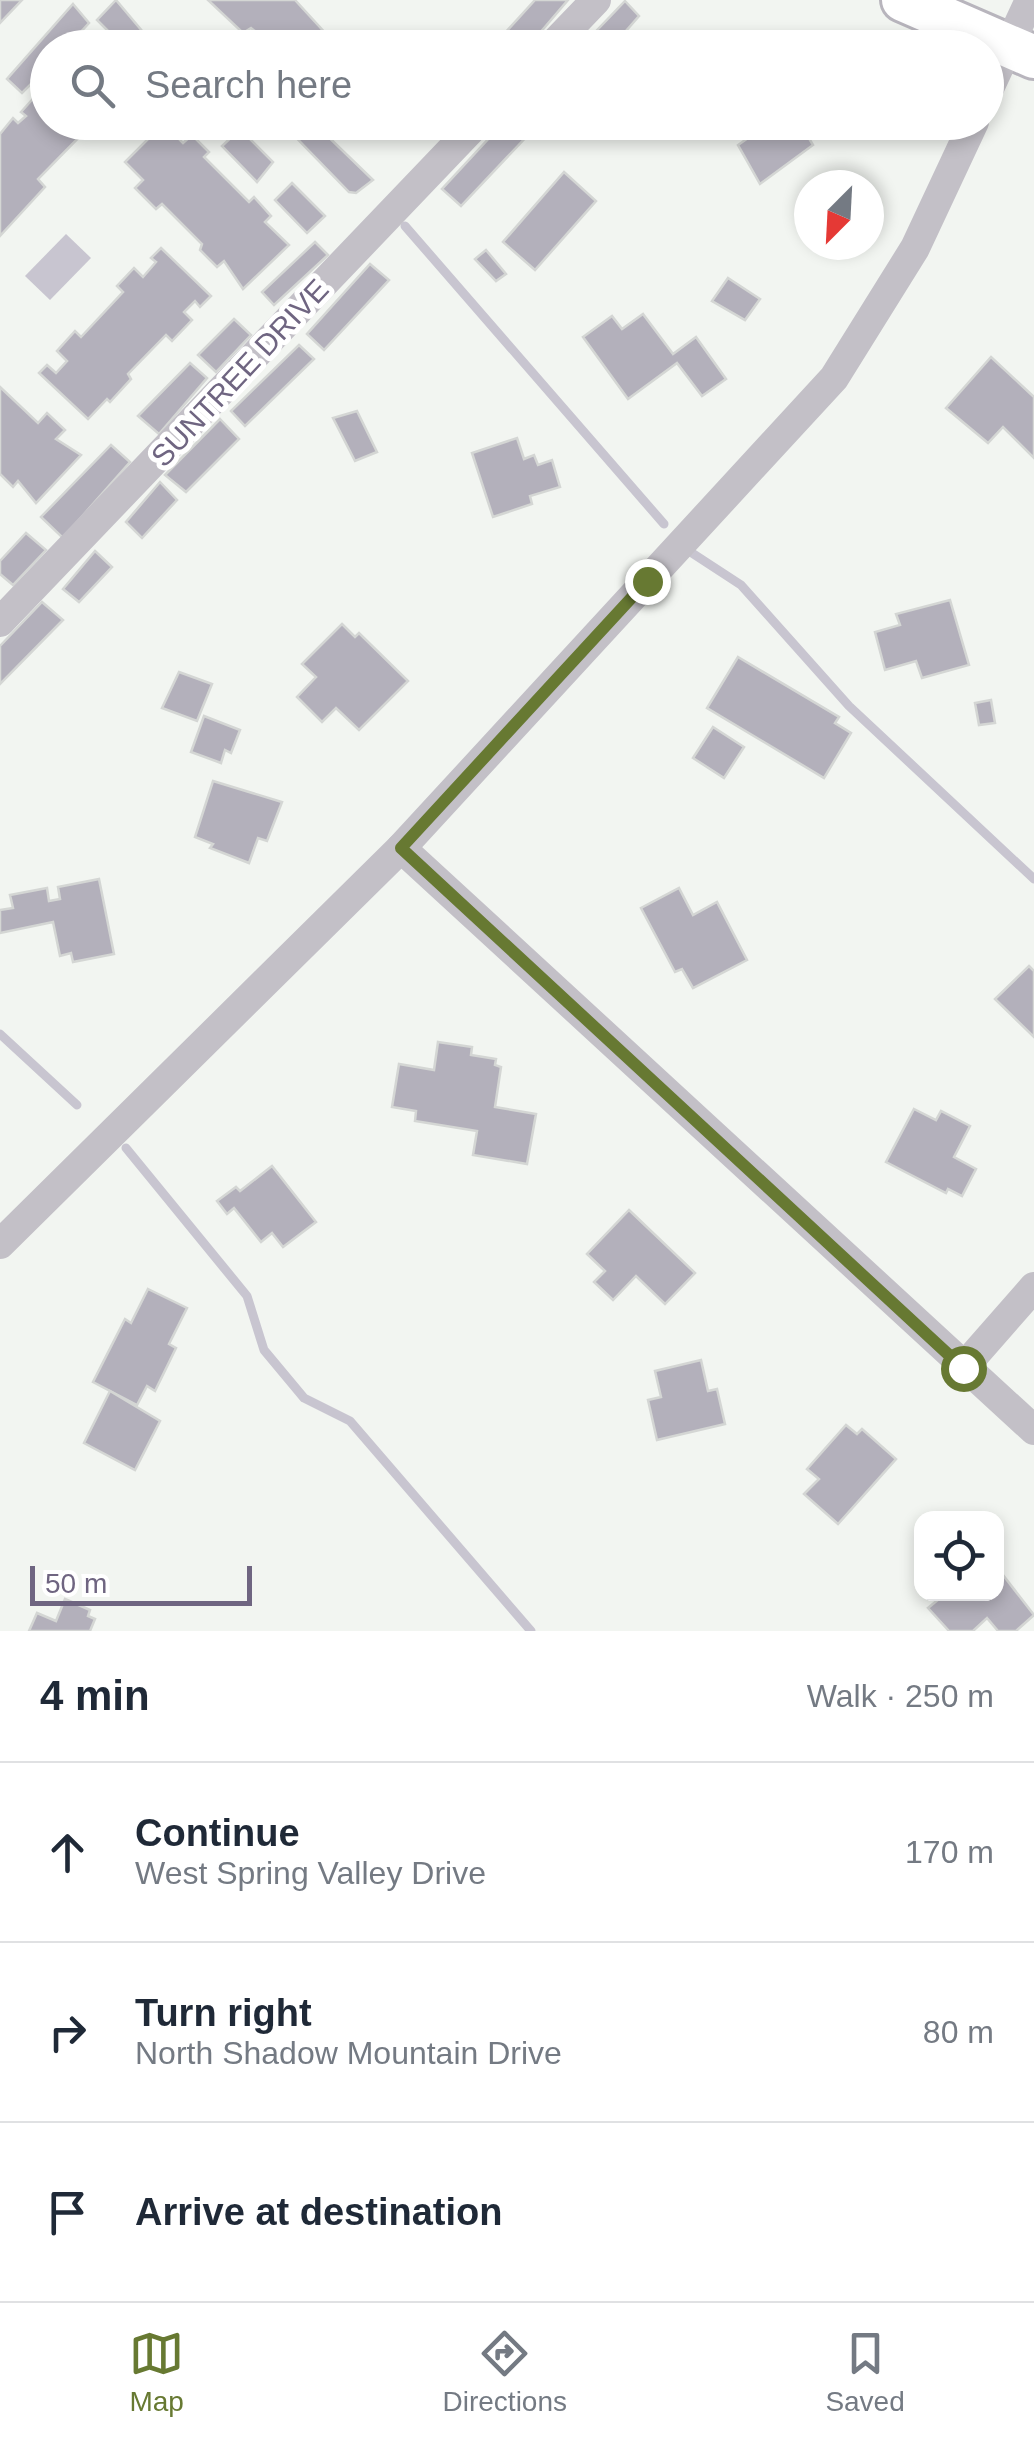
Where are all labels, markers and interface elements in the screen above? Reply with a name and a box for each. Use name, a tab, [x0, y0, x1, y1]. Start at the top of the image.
search box	[30, 30, 1004, 140]
icon: search	[65, 58, 120, 113]
text: Search here	[145, 64, 352, 106]
north arrow	[794, 170, 884, 260]
street label: SUNTREE DRIVE	[145, 272, 335, 473]
route end	[625, 559, 671, 605]
route start	[941, 1346, 987, 1392]
map controls	[914, 1511, 1004, 1601]
button: locate	[914, 1511, 1004, 1601]
scale bar	[30, 1561, 252, 1606]
text: 50 m	[45, 1568, 107, 1599]
text: 4 min	[40, 1672, 150, 1719]
text: Walk · 250 m	[807, 1678, 994, 1714]
text: Continue	[135, 1812, 300, 1854]
icon: ahead	[40, 1825, 95, 1880]
text: 170 m	[905, 1834, 994, 1870]
text: West Spring Valley Drive	[135, 1855, 486, 1891]
text: Turn right	[135, 1992, 312, 2034]
icon: right	[40, 2005, 95, 2060]
text: 80 m	[923, 2014, 994, 2050]
text: North Shadow Mountain Drive	[135, 2035, 562, 2071]
icon: arrive	[40, 2185, 95, 2240]
text: Arrive at destination	[135, 2191, 502, 2233]
tab: Map	[129, 2326, 184, 2418]
tab: Directions	[443, 2326, 567, 2418]
tab: Saved	[825, 2326, 905, 2418]

